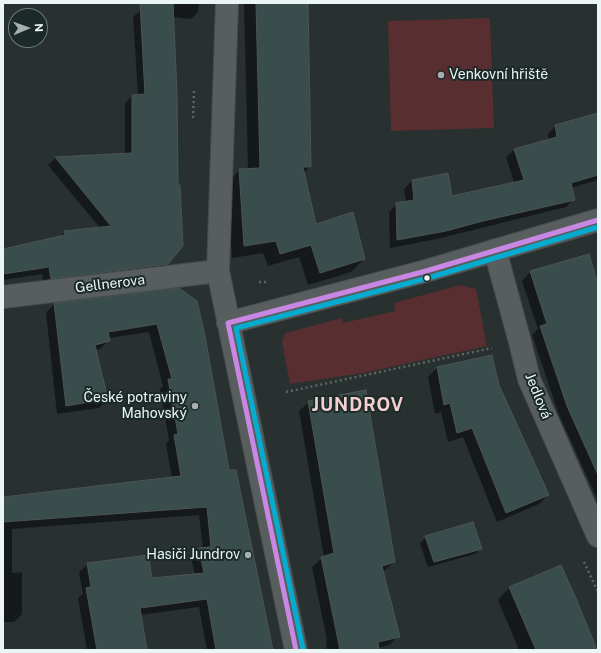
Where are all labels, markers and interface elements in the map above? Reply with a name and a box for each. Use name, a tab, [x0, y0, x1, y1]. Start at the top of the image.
north arrow	[8, 8, 48, 48]
text: N	[33, 23, 45, 32]
place label: Venkovní hřiště	[449, 67, 548, 83]
marker: Venkovní hřiště	[436, 70, 446, 80]
street label: Gellnerova	[74, 271, 146, 297]
unlabelled marker	[422, 273, 432, 283]
street label: Jedlová	[521, 371, 555, 421]
place label: České potraviny Mahovský	[83, 390, 187, 422]
district label: JUNDROV	[312, 394, 404, 416]
marker: České potraviny Mahovský	[190, 401, 200, 411]
place label: Hasiči Jundrov	[146, 547, 240, 563]
marker: Hasiči Jundrov	[243, 550, 253, 560]

